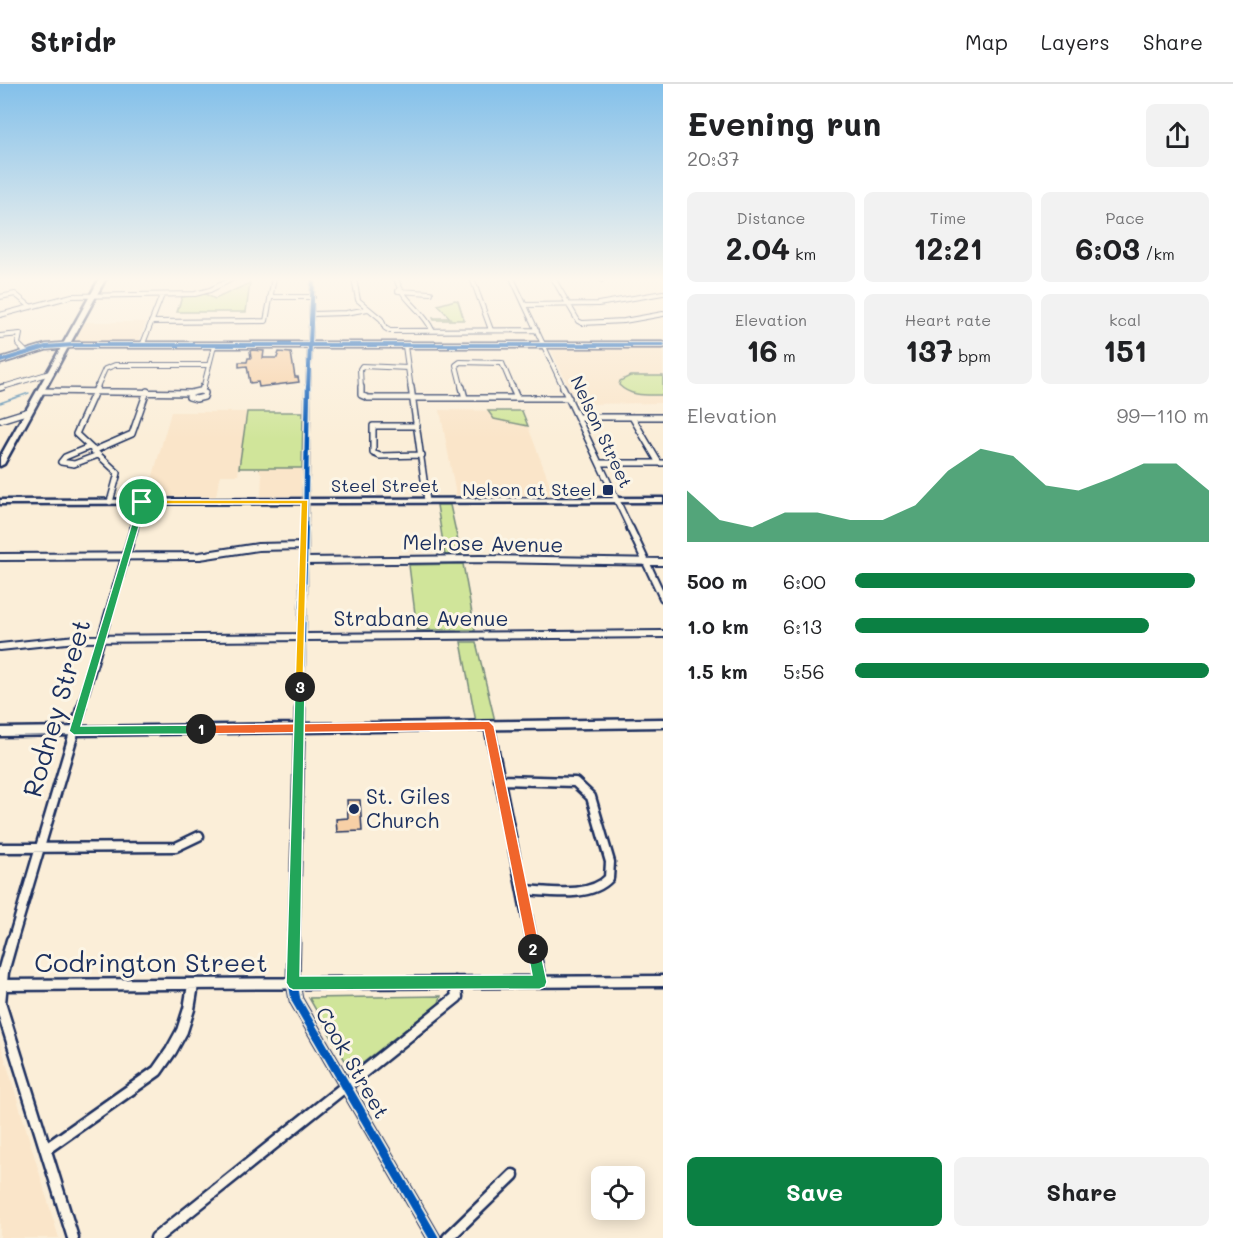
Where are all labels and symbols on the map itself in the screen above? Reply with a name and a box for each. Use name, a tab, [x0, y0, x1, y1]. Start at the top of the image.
street label: Nelson Street	[565, 371, 638, 492]
street label: Steel Street	[331, 473, 439, 497]
pin	[116, 476, 167, 527]
place label: Nelson at Steel	[462, 477, 596, 501]
marker: Nelson at Steel	[601, 483, 615, 497]
street label: Melrose Avenue	[403, 528, 564, 557]
street label: Strabane Avenue	[333, 604, 509, 631]
street label: Rodney Street	[14, 615, 98, 801]
pin: 3	[285, 672, 315, 702]
pin: 1	[186, 714, 216, 744]
place label: St. Giles Church	[366, 782, 450, 833]
marker: St. Giles Church	[347, 802, 361, 816]
pin: 2	[518, 934, 548, 964]
street label: Codrington Street	[34, 945, 268, 979]
street label: Cook Street	[310, 1002, 396, 1123]

